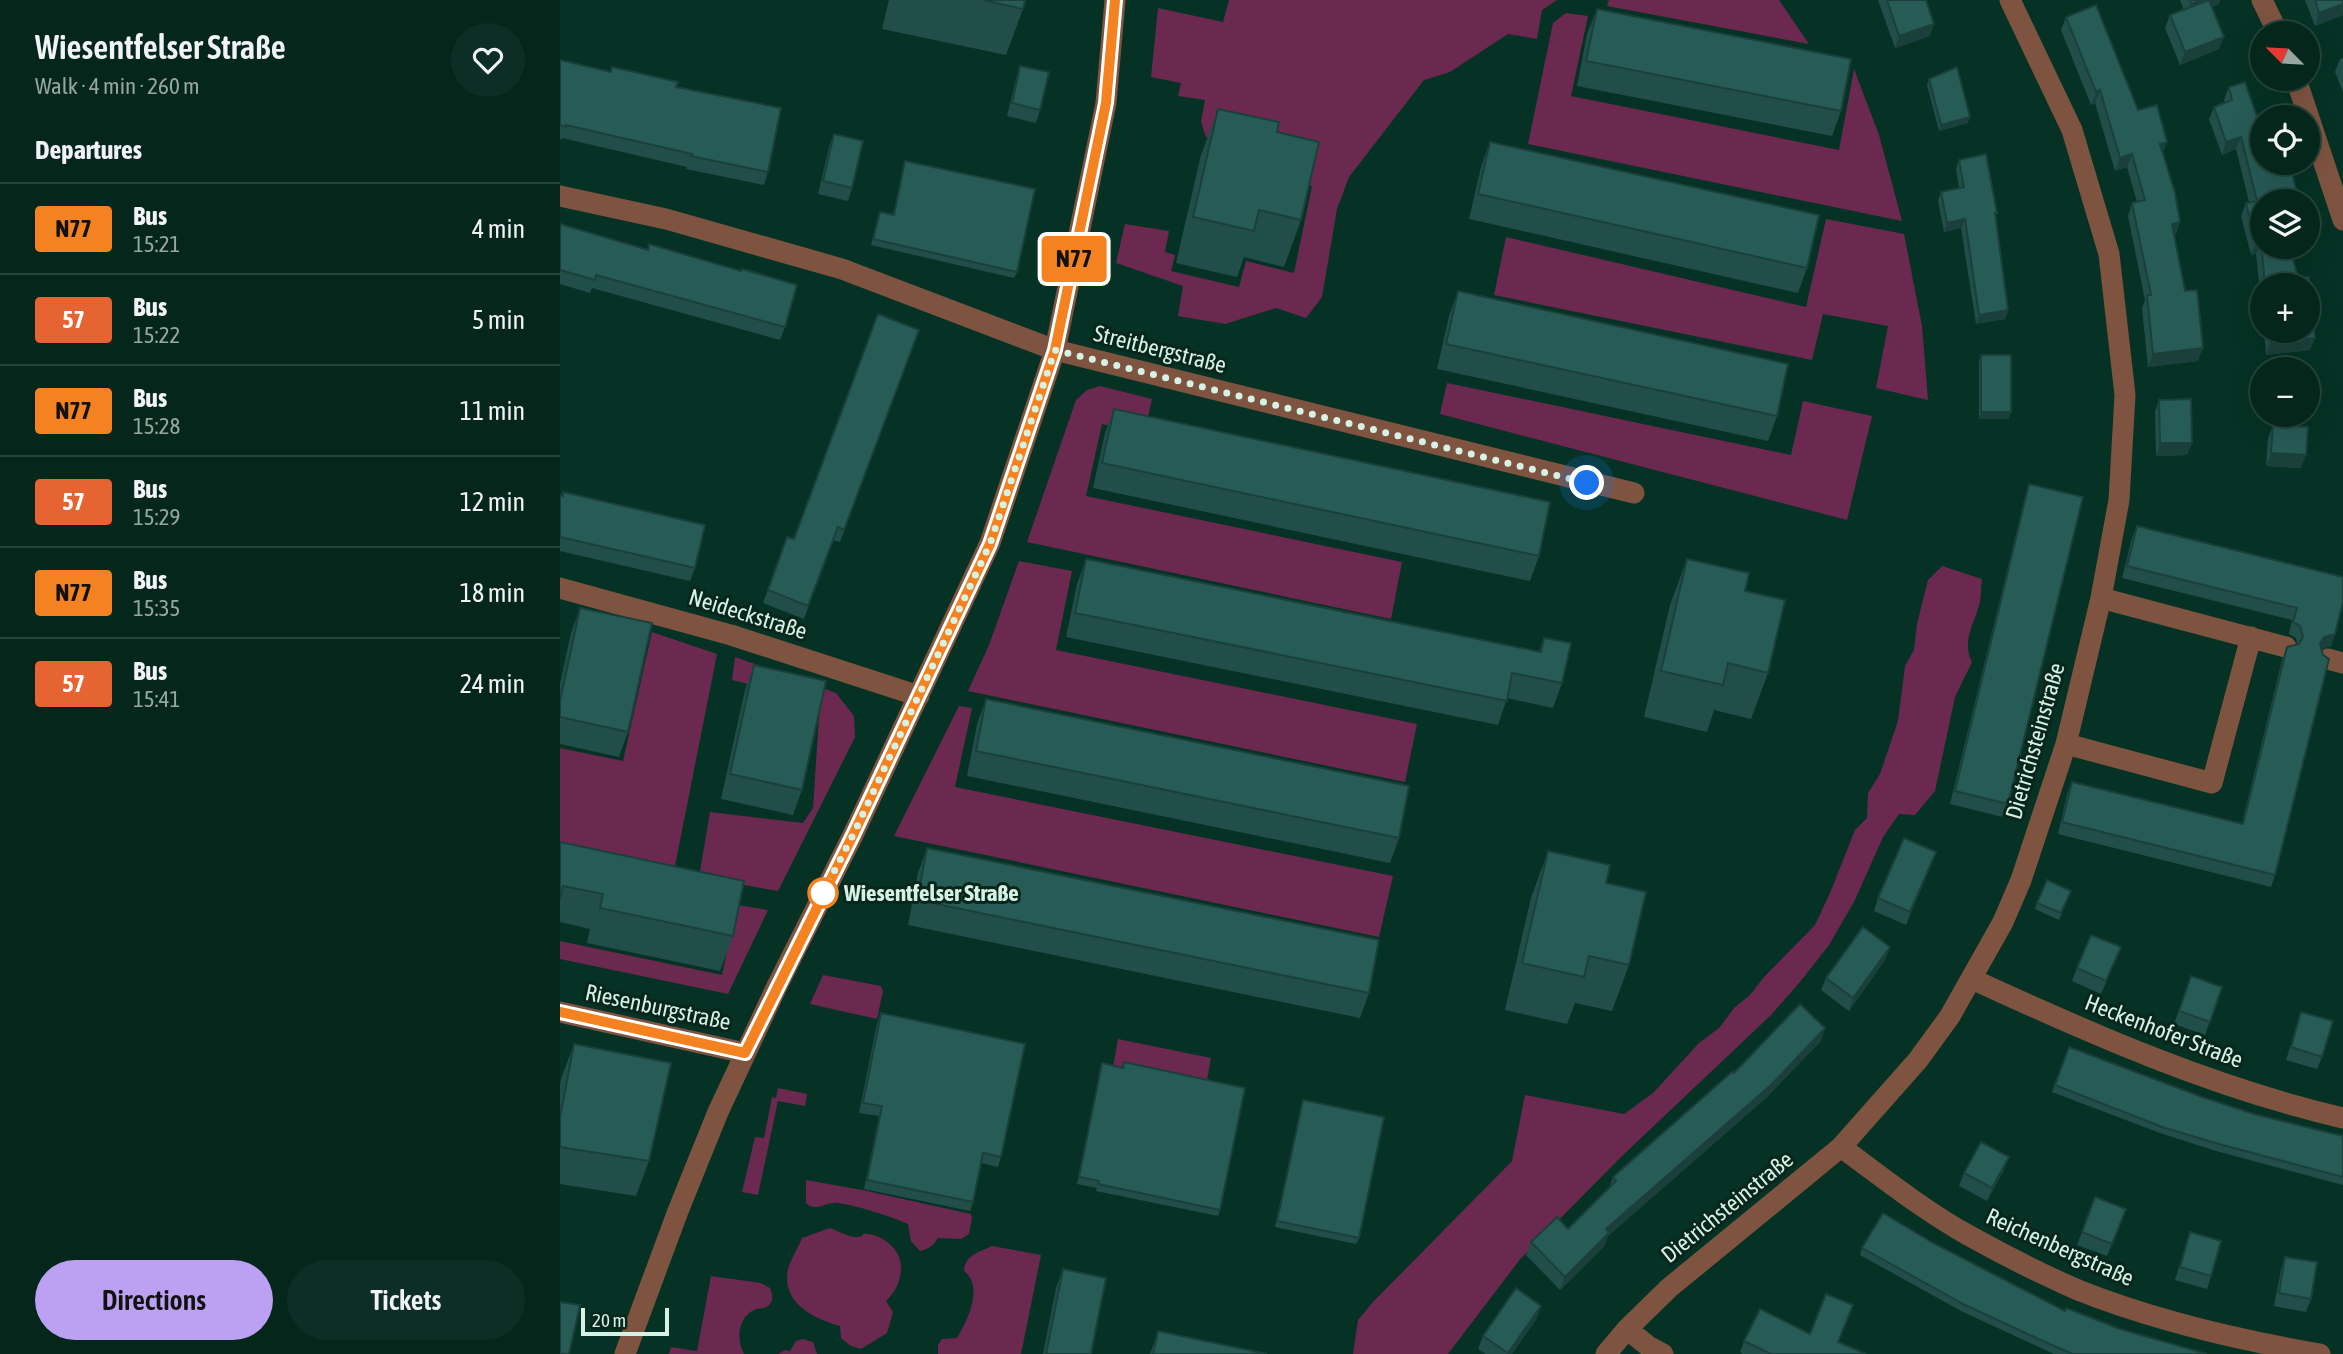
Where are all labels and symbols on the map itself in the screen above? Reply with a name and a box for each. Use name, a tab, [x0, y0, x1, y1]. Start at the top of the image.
north arrow	[2250, 21, 2320, 91]
line badge: N77	[1034, 236, 1114, 282]
street label: Streitbergstraße	[1091, 320, 1229, 378]
your location	[1569, 465, 1604, 500]
street label: Neideckstraße	[686, 584, 810, 644]
street label: Dietrichsteinstraße	[2000, 660, 2070, 822]
marker: Wiesentfelser Straße	[808, 878, 838, 908]
place label: Wiesentfelser Straße	[843, 880, 1019, 906]
street label: Riesenburgstraße	[583, 979, 733, 1035]
street label: Heckenhofer Straße	[2082, 989, 2246, 1073]
street label: Dietrichsteinstraße	[1656, 1146, 1798, 1268]
street label: Reichenbergstraße	[1982, 1203, 2138, 1291]
scale bar	[581, 1305, 668, 1337]

